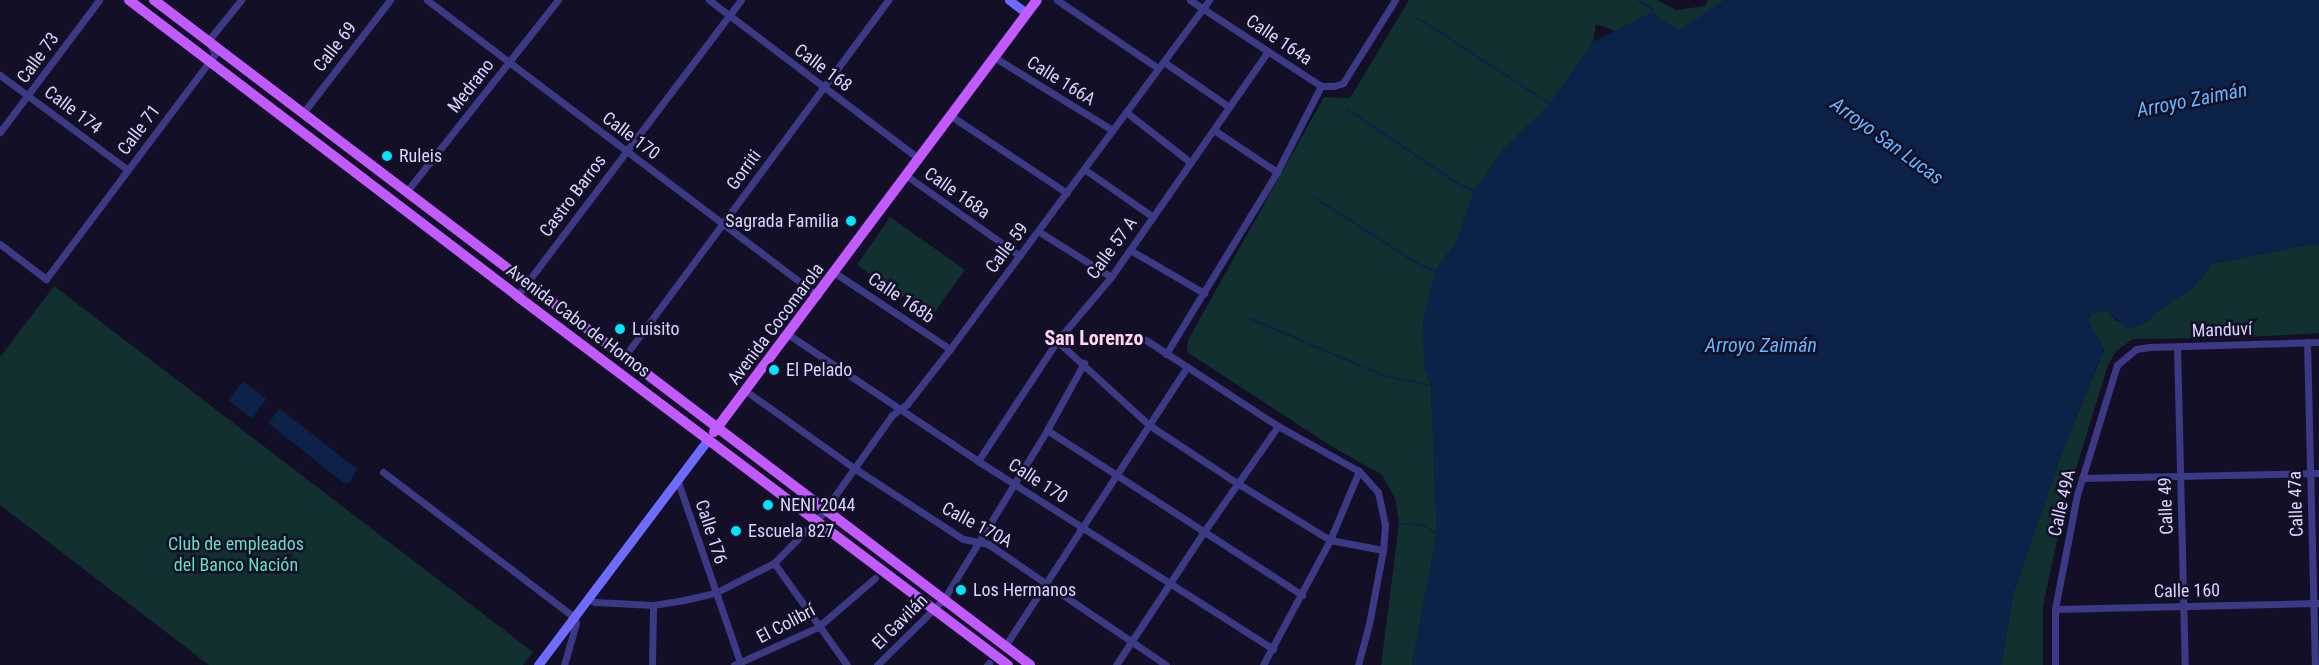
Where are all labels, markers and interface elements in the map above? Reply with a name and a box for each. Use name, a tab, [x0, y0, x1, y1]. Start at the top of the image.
street label: Calle 164a	[1242, 10, 1316, 70]
street label: Calle 69	[309, 18, 361, 76]
street label: Calle 73	[12, 28, 64, 88]
street label: Calle 168	[790, 39, 856, 97]
street label: Calle 166A	[1023, 52, 1099, 110]
street label: Medrano	[443, 55, 499, 117]
water label: Arroyo Zaimán	[2135, 78, 2249, 122]
street label: Calle 174	[40, 81, 106, 139]
water label: Arroyo San Lucas	[1826, 92, 1948, 190]
street label: Calle 71	[113, 101, 165, 159]
street label: Calle 170	[598, 107, 664, 165]
place label: Ruleis	[399, 145, 442, 167]
street label: Gorriti	[722, 146, 766, 194]
marker: Ruleis	[380, 149, 394, 163]
street label: Castro Barros	[535, 151, 611, 241]
street label: Calle 168a	[920, 163, 994, 223]
place label: Sagrada Familia	[725, 210, 839, 232]
street label: Calle 57 A	[1082, 213, 1142, 283]
marker: Sagrada Familia	[844, 214, 858, 228]
street label: Calle 59	[981, 219, 1033, 277]
street label: Avenida Cocomarola	[723, 259, 829, 389]
street label: Avenida Cabo de Hornos	[502, 260, 654, 382]
street label: Calle 168b	[864, 268, 938, 328]
place label: Luisito	[632, 318, 680, 340]
street label: Manduví	[2191, 318, 2253, 342]
marker: Luisito	[613, 322, 627, 336]
district label: San Lorenzo	[1045, 326, 1143, 350]
water label: Arroyo Zaimán	[1705, 333, 1817, 357]
place label: El Pelado	[786, 359, 852, 381]
marker: El Pelado	[767, 363, 781, 377]
street label: Calle 170	[1004, 454, 1072, 508]
street label: Calle 49A	[2044, 468, 2080, 538]
street label: Calle 47a	[2284, 471, 2308, 537]
street label: Calle 49	[2154, 477, 2178, 535]
place label: NENI 2044	[780, 494, 855, 516]
street label: Calle 176	[690, 497, 732, 567]
street label: Calle 170A	[938, 497, 1016, 553]
marker: NENI 2044	[761, 498, 775, 512]
place label: Escuela 827	[748, 520, 834, 542]
marker: Escuela 827	[729, 524, 743, 538]
park label: Club de empleados del Banco Nación	[168, 534, 304, 576]
place label: Los Hermanos	[973, 579, 1076, 601]
street label: Calle 160	[2154, 580, 2220, 602]
marker: Los Hermanos	[954, 583, 968, 597]
street label: El Gavilán	[868, 590, 932, 654]
street label: El Colibrí	[753, 600, 819, 648]

